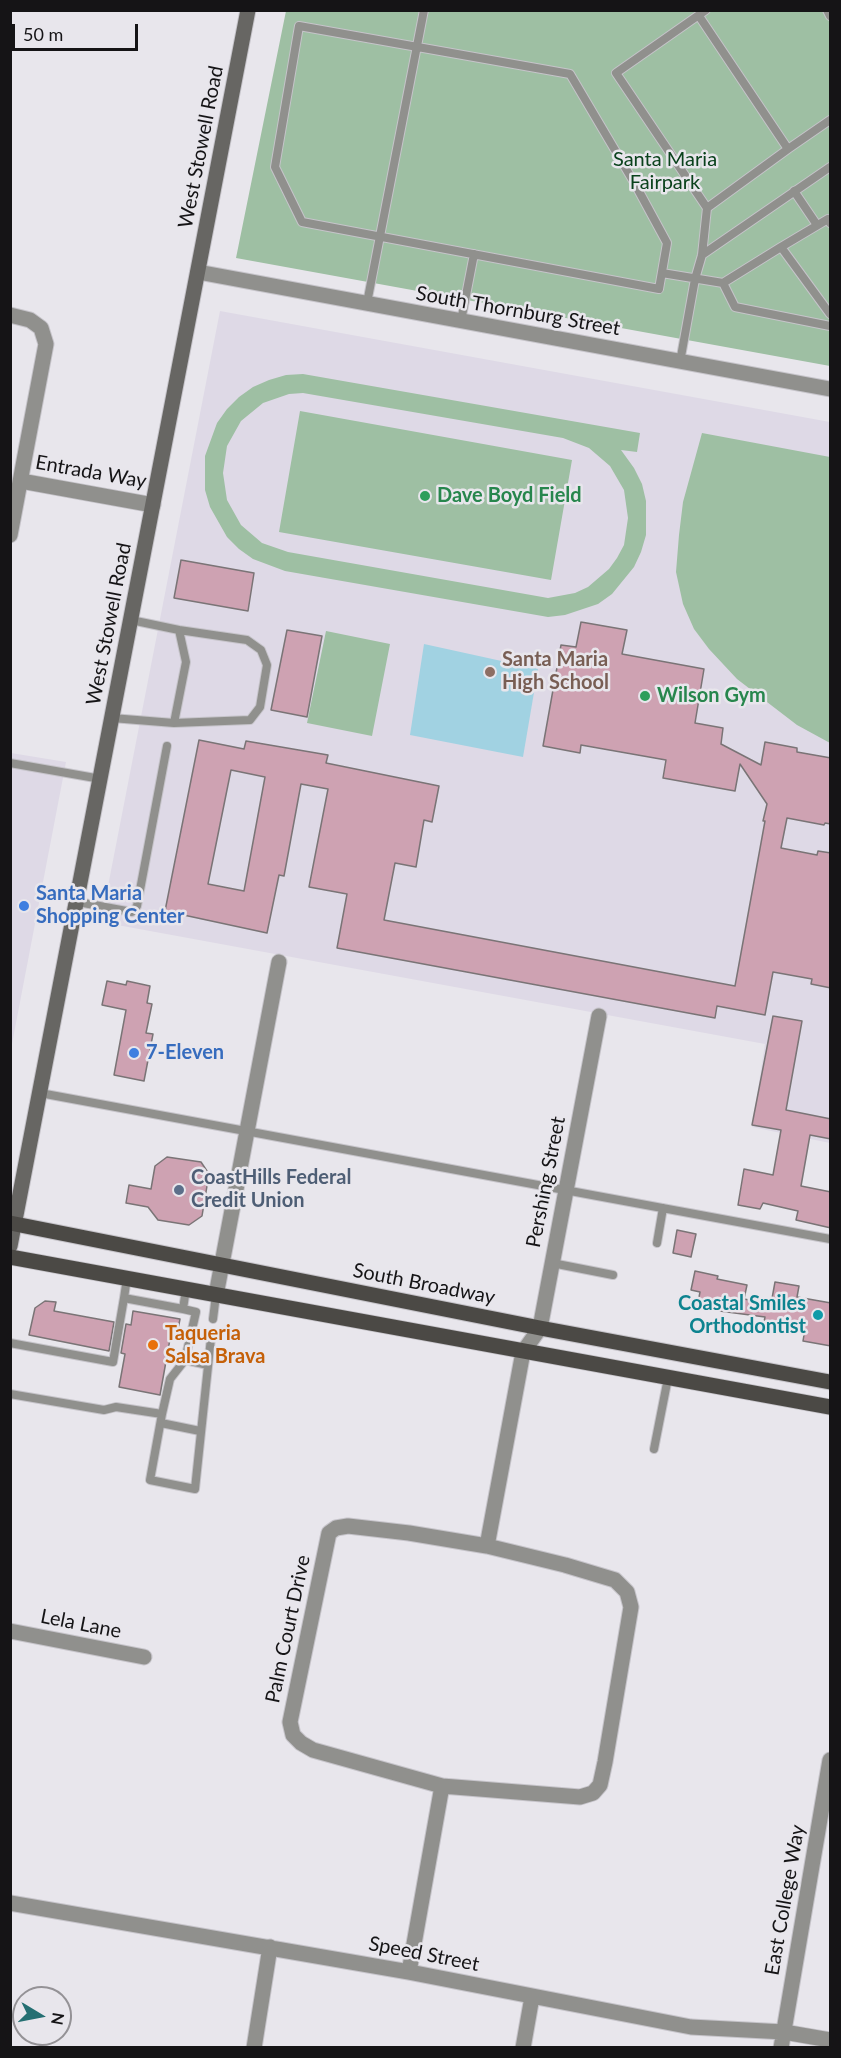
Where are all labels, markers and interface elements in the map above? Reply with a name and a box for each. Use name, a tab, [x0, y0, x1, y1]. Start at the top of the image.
scale bar	[15, 12, 141, 50]
text: 50 m	[23, 23, 63, 45]
street label: West Stowell Road	[173, 64, 229, 230]
park label: Santa Maria Fairpark	[613, 148, 717, 195]
street label: South Thornburg Street	[414, 281, 622, 341]
street label: Entrada Way	[34, 450, 148, 494]
place label: Dave Boyd Field	[437, 484, 582, 508]
marker: Dave Boyd Field	[418, 489, 432, 503]
street label: West Stowell Road	[81, 541, 137, 707]
place label: Santa Maria High School	[502, 648, 609, 695]
marker: Santa Maria High School	[483, 665, 497, 679]
place label: Wilson Gym	[657, 684, 766, 708]
marker: Wilson Gym	[638, 689, 652, 703]
place label: Santa Maria Shopping Center	[36, 882, 184, 929]
marker: Santa Maria Shopping Center	[17, 899, 31, 913]
place label: 7-Eleven	[146, 1041, 224, 1065]
marker: 7-Eleven	[127, 1046, 141, 1060]
street label: Pershing Street	[522, 1114, 570, 1250]
place label: CoastHills Federal Credit Union	[191, 1166, 351, 1213]
marker: CoastHills Federal Credit Union	[172, 1183, 186, 1197]
street label: South Broadway	[351, 1258, 497, 1310]
place label: Coastal Smiles Orthodontist	[678, 1292, 806, 1339]
marker: Coastal Smiles Orthodontist	[811, 1308, 825, 1322]
place label: Taqueria Salsa Brava	[165, 1322, 265, 1369]
marker: Taqueria Salsa Brava	[146, 1338, 160, 1352]
street label: Palm Court Drive	[261, 1553, 315, 1705]
street label: Lela Lane	[39, 1604, 123, 1644]
street label: East College Way	[760, 1823, 810, 1977]
street label: Speed Street	[367, 1932, 481, 1976]
north arrow	[12, 1986, 72, 2046]
text: N	[48, 2011, 69, 2027]

